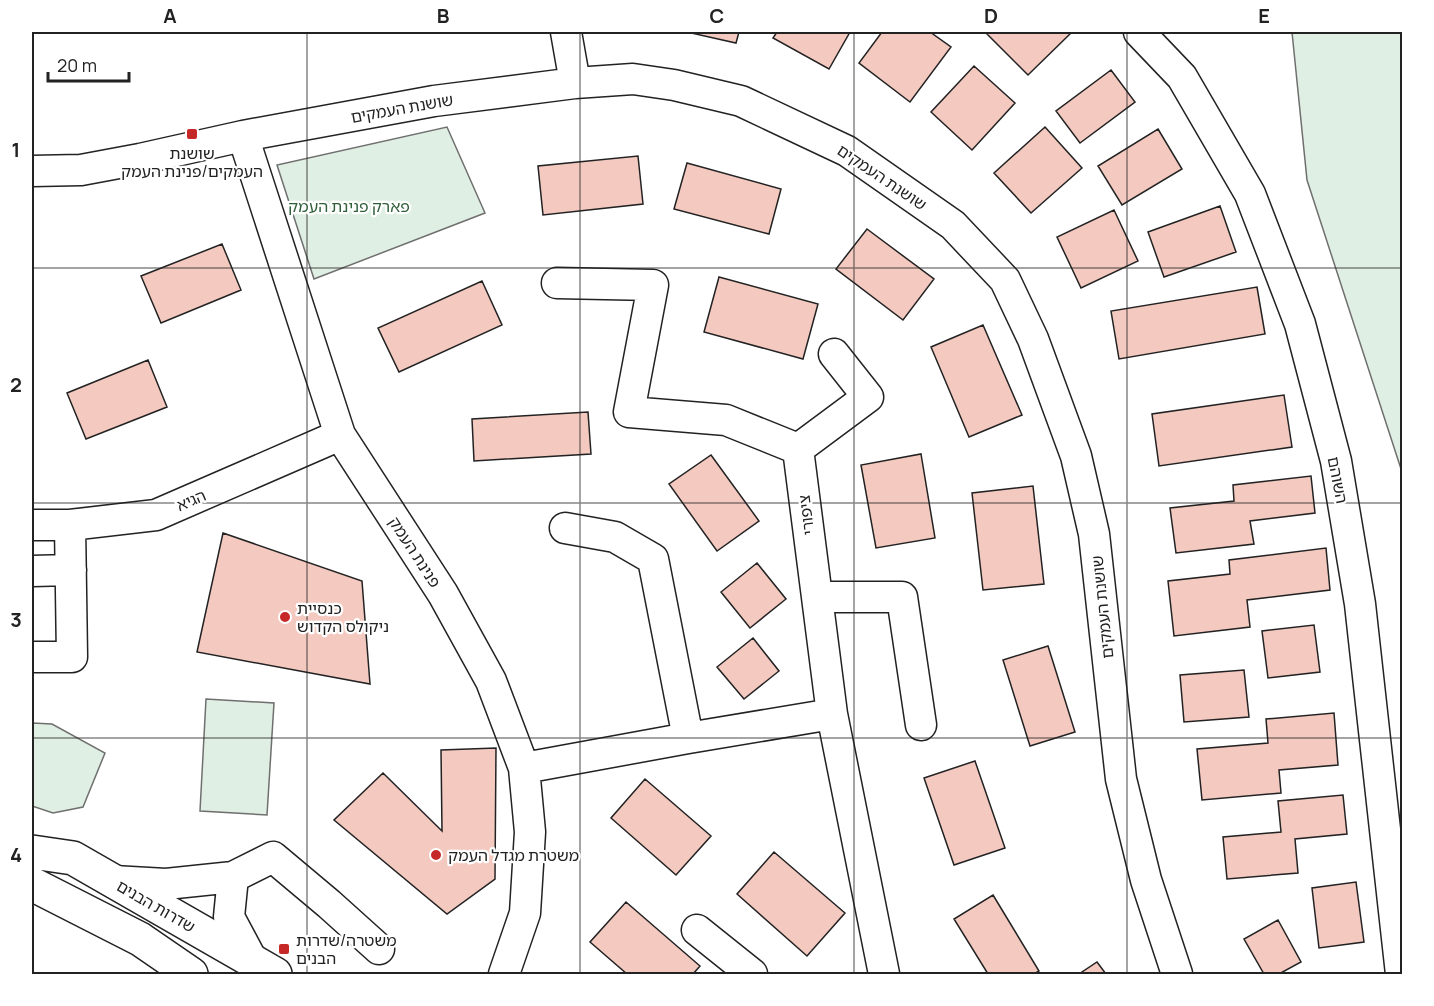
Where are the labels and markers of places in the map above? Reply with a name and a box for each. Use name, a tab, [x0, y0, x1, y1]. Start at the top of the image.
marker: שושנת העמקים/פנינת העמק	[185, 127, 199, 141]
place label: שושנת העמקים/פנינת העמק	[121, 142, 263, 182]
place label: כנסיית ניקולס הקדוש	[297, 597, 389, 637]
marker: כנסיית ניקולס הקדוש	[278, 610, 292, 624]
place label: משטרת מגדל העמק	[448, 844, 579, 866]
marker: משטרת מגדל העמק	[429, 848, 443, 862]
place label: משטרה/שדרות הבנים	[296, 929, 397, 969]
marker: משטרה/שדרות הבנים	[277, 942, 291, 956]

